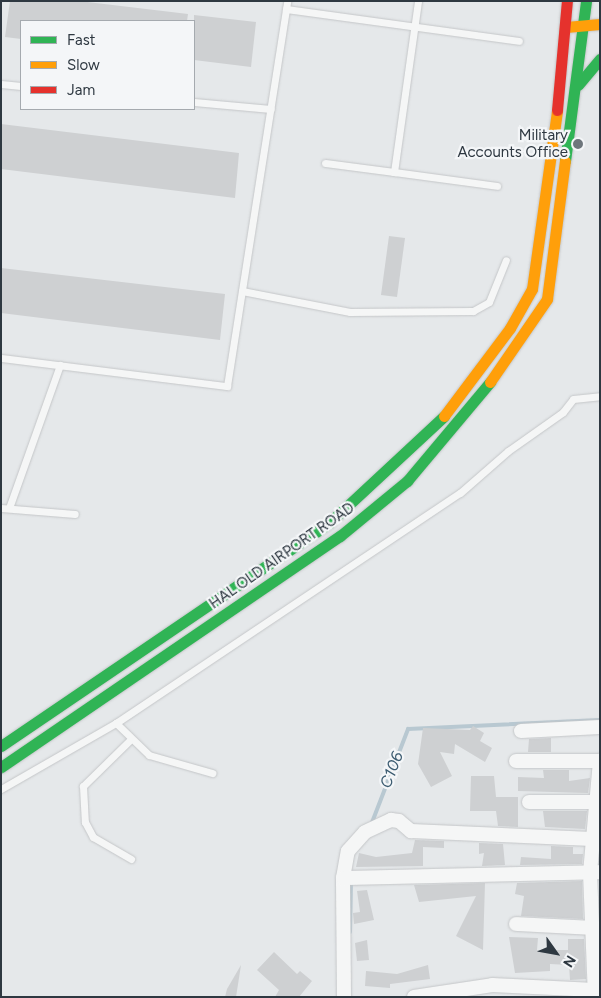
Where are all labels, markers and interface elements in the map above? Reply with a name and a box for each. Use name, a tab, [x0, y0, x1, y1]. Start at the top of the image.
legend	[20, 20, 195, 110]
text: Fast	[67, 31, 95, 49]
text: Slow	[67, 56, 100, 74]
text: Jam	[67, 81, 95, 99]
place label: Military Accounts Office	[457, 126, 568, 161]
marker: Military Accounts Office	[572, 138, 584, 150]
street label: HAL OLD AIRPORT ROAD	[206, 499, 358, 613]
water label: C106	[376, 749, 408, 791]
north arrow	[531, 928, 581, 978]
text: N	[559, 952, 579, 970]

